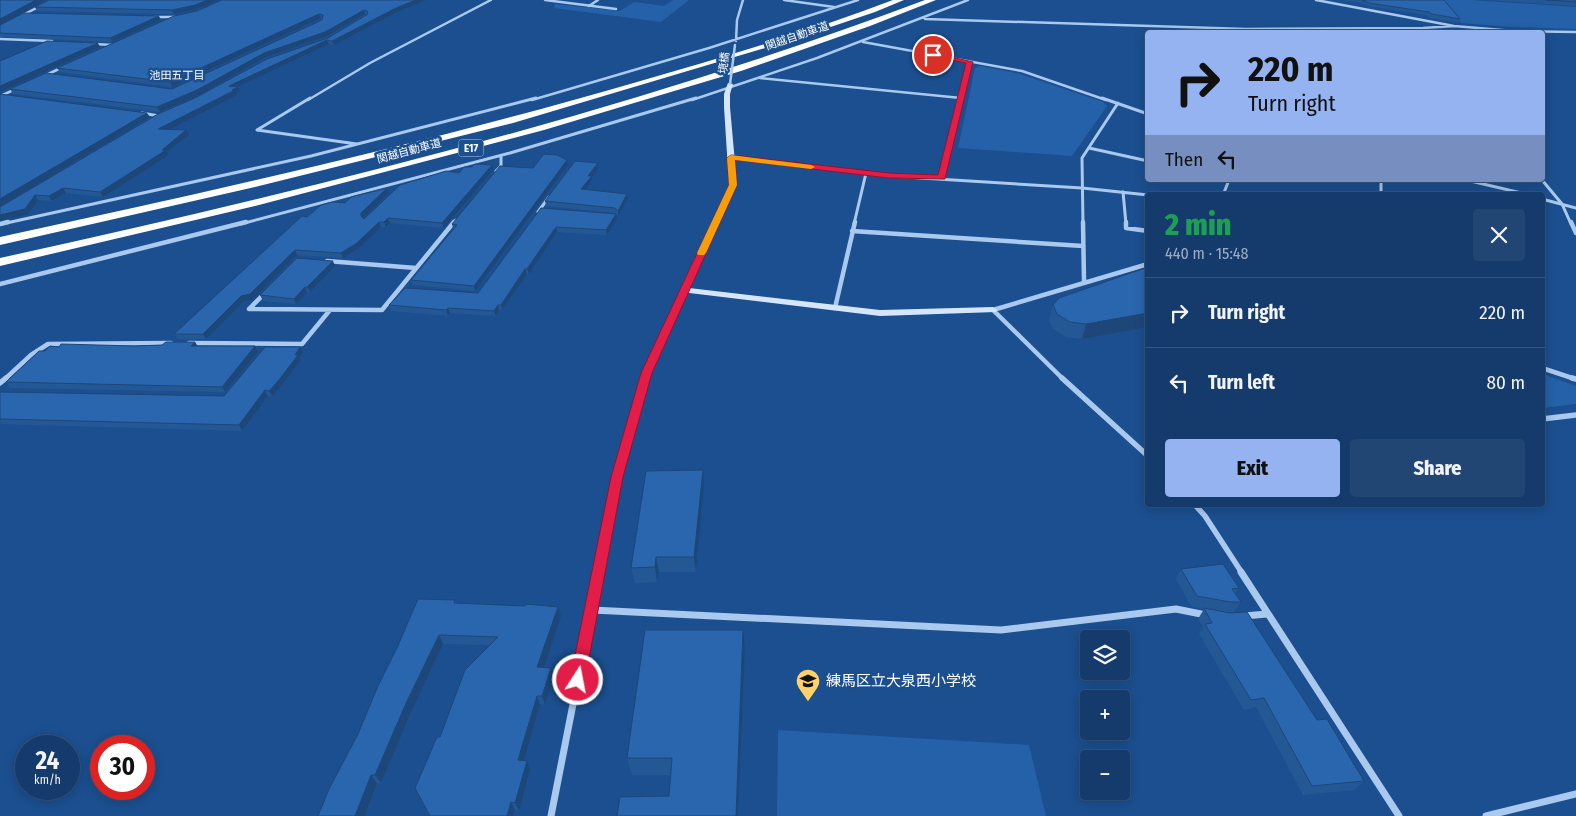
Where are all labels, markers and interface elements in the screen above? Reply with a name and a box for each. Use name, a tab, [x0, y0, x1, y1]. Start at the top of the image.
street label: 関越自動車道	[764, 19, 830, 53]
pin	[912, 34, 954, 76]
icon: arrive	[919, 41, 947, 69]
text: 220 m	[1248, 48, 1334, 90]
icon: right	[1165, 50, 1230, 115]
street label: 境橋	[716, 51, 732, 75]
district label: 池田五丁目	[150, 69, 205, 82]
text: Turn right	[1248, 90, 1336, 117]
street label: 関越自動車道	[375, 136, 443, 166]
road number: E17	[458, 140, 484, 156]
icon: left	[1213, 145, 1241, 173]
text: Then	[1165, 148, 1203, 171]
text: 2 min	[1165, 207, 1231, 243]
button: close	[1473, 209, 1525, 261]
text: 440 m · 15:48	[1165, 244, 1248, 263]
icon: right	[1165, 299, 1193, 327]
text: Turn right	[1208, 301, 1285, 324]
text: 220 m	[1479, 301, 1525, 324]
icon: left	[1165, 369, 1193, 397]
text: Turn left	[1208, 371, 1275, 394]
text: 80 m	[1487, 371, 1525, 394]
button: Exit	[1165, 439, 1340, 497]
button: Share	[1350, 439, 1525, 497]
map controls	[1080, 630, 1130, 800]
button: layers	[1080, 630, 1130, 680]
position arrow	[551, 653, 603, 705]
school or university icon: 練馬区立大泉西小学校	[795, 668, 821, 702]
place label: 練馬区立大泉西小学校	[826, 672, 976, 690]
button: +	[1080, 690, 1130, 740]
speed limit sign: 30	[90, 735, 155, 800]
text: 24	[36, 746, 59, 776]
button: −	[1080, 750, 1130, 800]
text: km/h	[34, 773, 61, 787]

